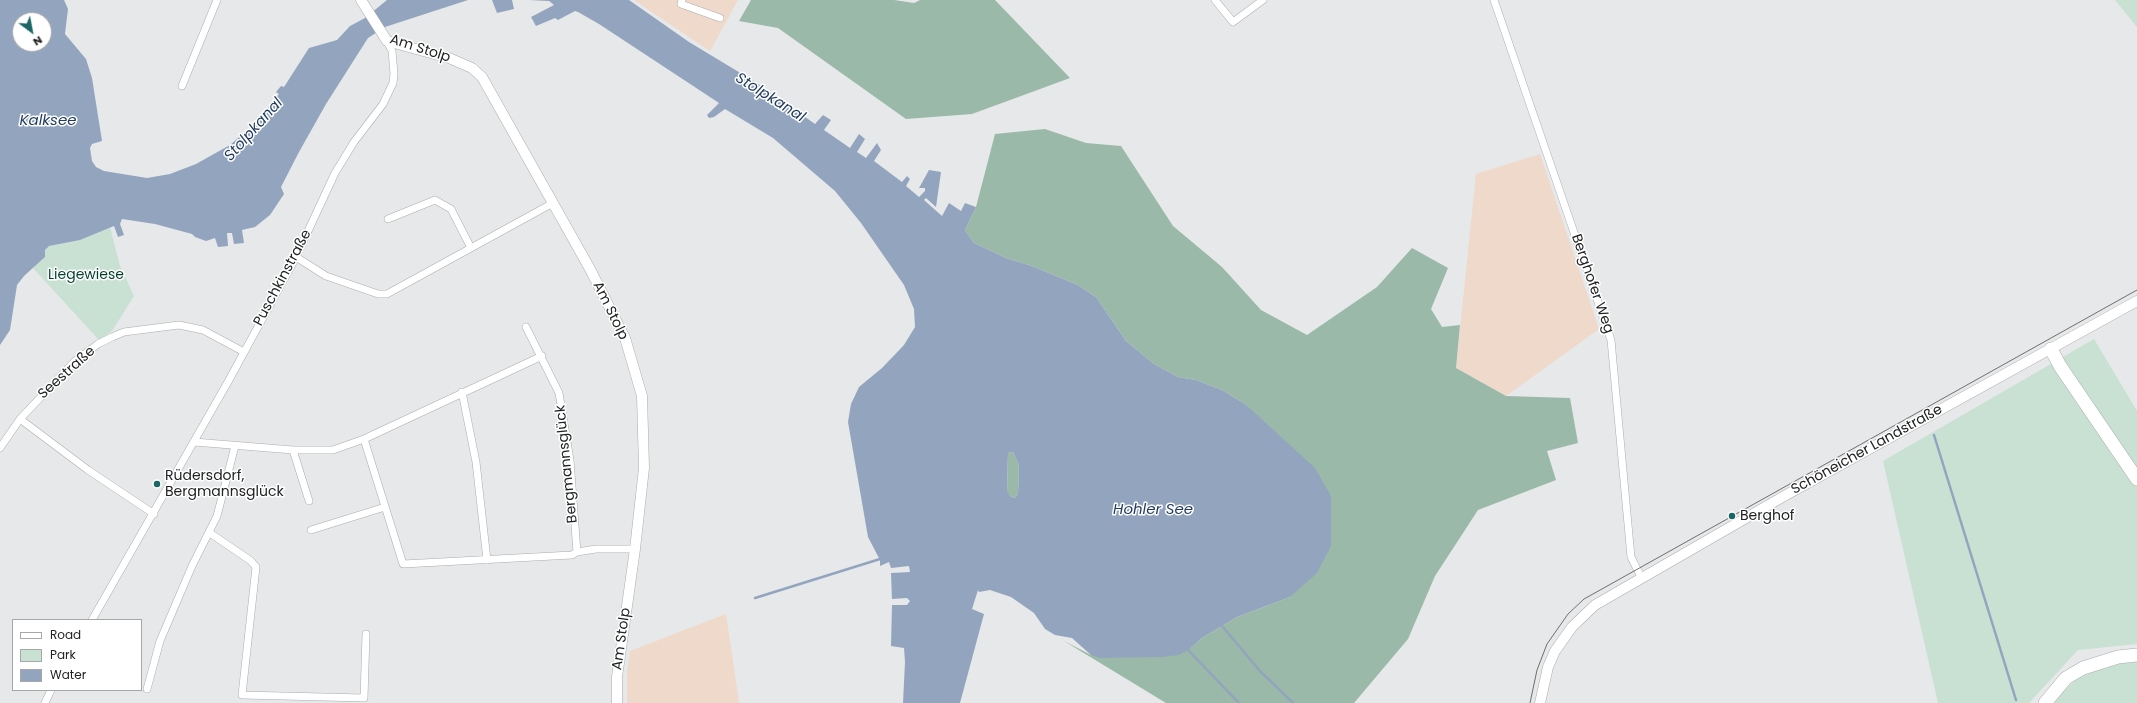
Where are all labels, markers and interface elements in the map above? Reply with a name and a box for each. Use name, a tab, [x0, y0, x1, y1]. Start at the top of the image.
north arrow	[12, 12, 52, 52]
street label: Am Stolp	[388, 31, 452, 67]
text: N	[30, 32, 46, 50]
water label: Stolpkanal	[732, 69, 808, 127]
water label: Stolpkanal	[221, 95, 287, 165]
water label: Kalksee	[20, 112, 76, 130]
street label: Puschkinstraße	[251, 227, 315, 329]
street label: Berghofer Weg	[1567, 232, 1617, 336]
park label: Liegewiese	[48, 267, 124, 283]
street label: Am Stolp	[589, 279, 631, 343]
street label: Seestraße	[35, 343, 99, 403]
street label: Schöneicher Landstraße	[1789, 401, 1945, 499]
street label: Bergmannsglück	[552, 404, 582, 524]
place label: Rüdersdorf, Bergmannsglück	[165, 468, 284, 500]
marker: Rüdersdorf, Bergmannsglück	[152, 479, 162, 489]
water label: Hohler See	[1113, 501, 1193, 519]
place label: Berghof	[1740, 508, 1794, 524]
marker: Berghof	[1727, 511, 1737, 521]
street label: Am Stolp	[609, 607, 635, 671]
legend	[12, 619, 142, 691]
text: Road	[50, 626, 81, 643]
text: Park	[50, 646, 76, 663]
text: Water	[50, 666, 86, 683]

